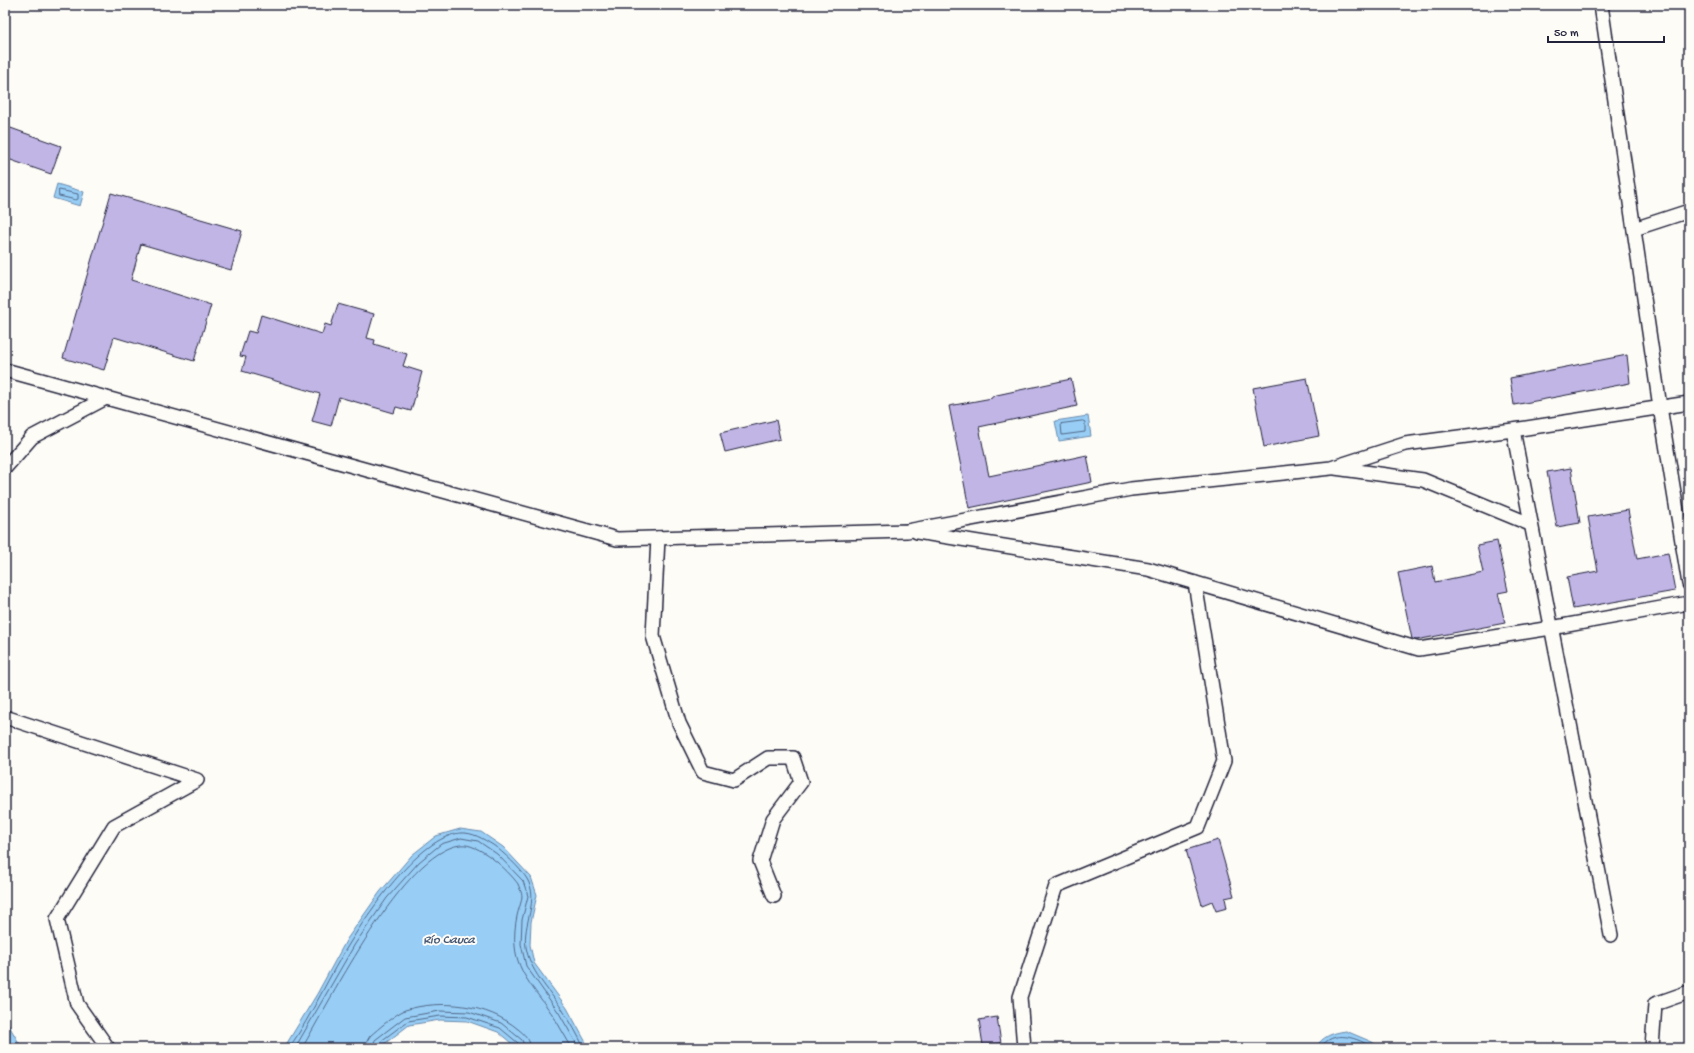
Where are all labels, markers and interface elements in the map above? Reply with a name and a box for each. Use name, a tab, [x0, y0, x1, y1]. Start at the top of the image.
scale bar	[1548, 18, 1664, 44]
text: 50 m	[1554, 27, 1579, 41]
water label: Río Cauca	[423, 933, 476, 948]

